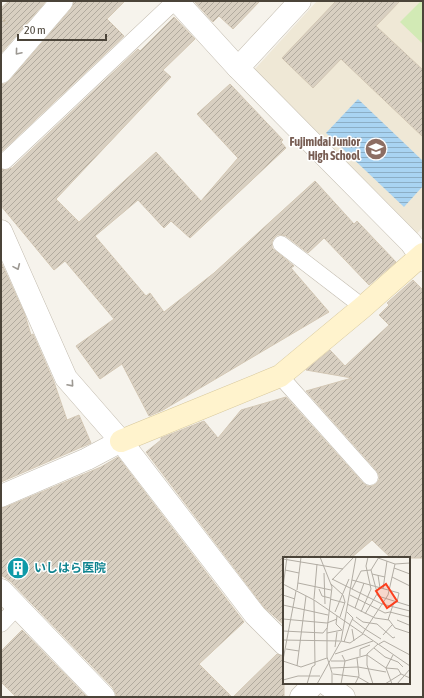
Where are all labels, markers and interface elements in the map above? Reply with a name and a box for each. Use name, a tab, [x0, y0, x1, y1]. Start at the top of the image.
scale bar	[18, 16, 106, 42]
text: 20 m	[24, 23, 46, 37]
one-way arrow	[16, 47, 23, 55]
place label: Fujimidai Junior High School	[289, 135, 361, 163]
school or university icon: Fujimidai Junior High School	[363, 136, 389, 162]
one-way arrow	[12, 262, 20, 270]
one-way arrow	[67, 380, 74, 387]
building icon: いしはら医院	[5, 555, 31, 581]
inset map	[283, 557, 410, 684]
place label: いしはら医院	[34, 561, 106, 575]

